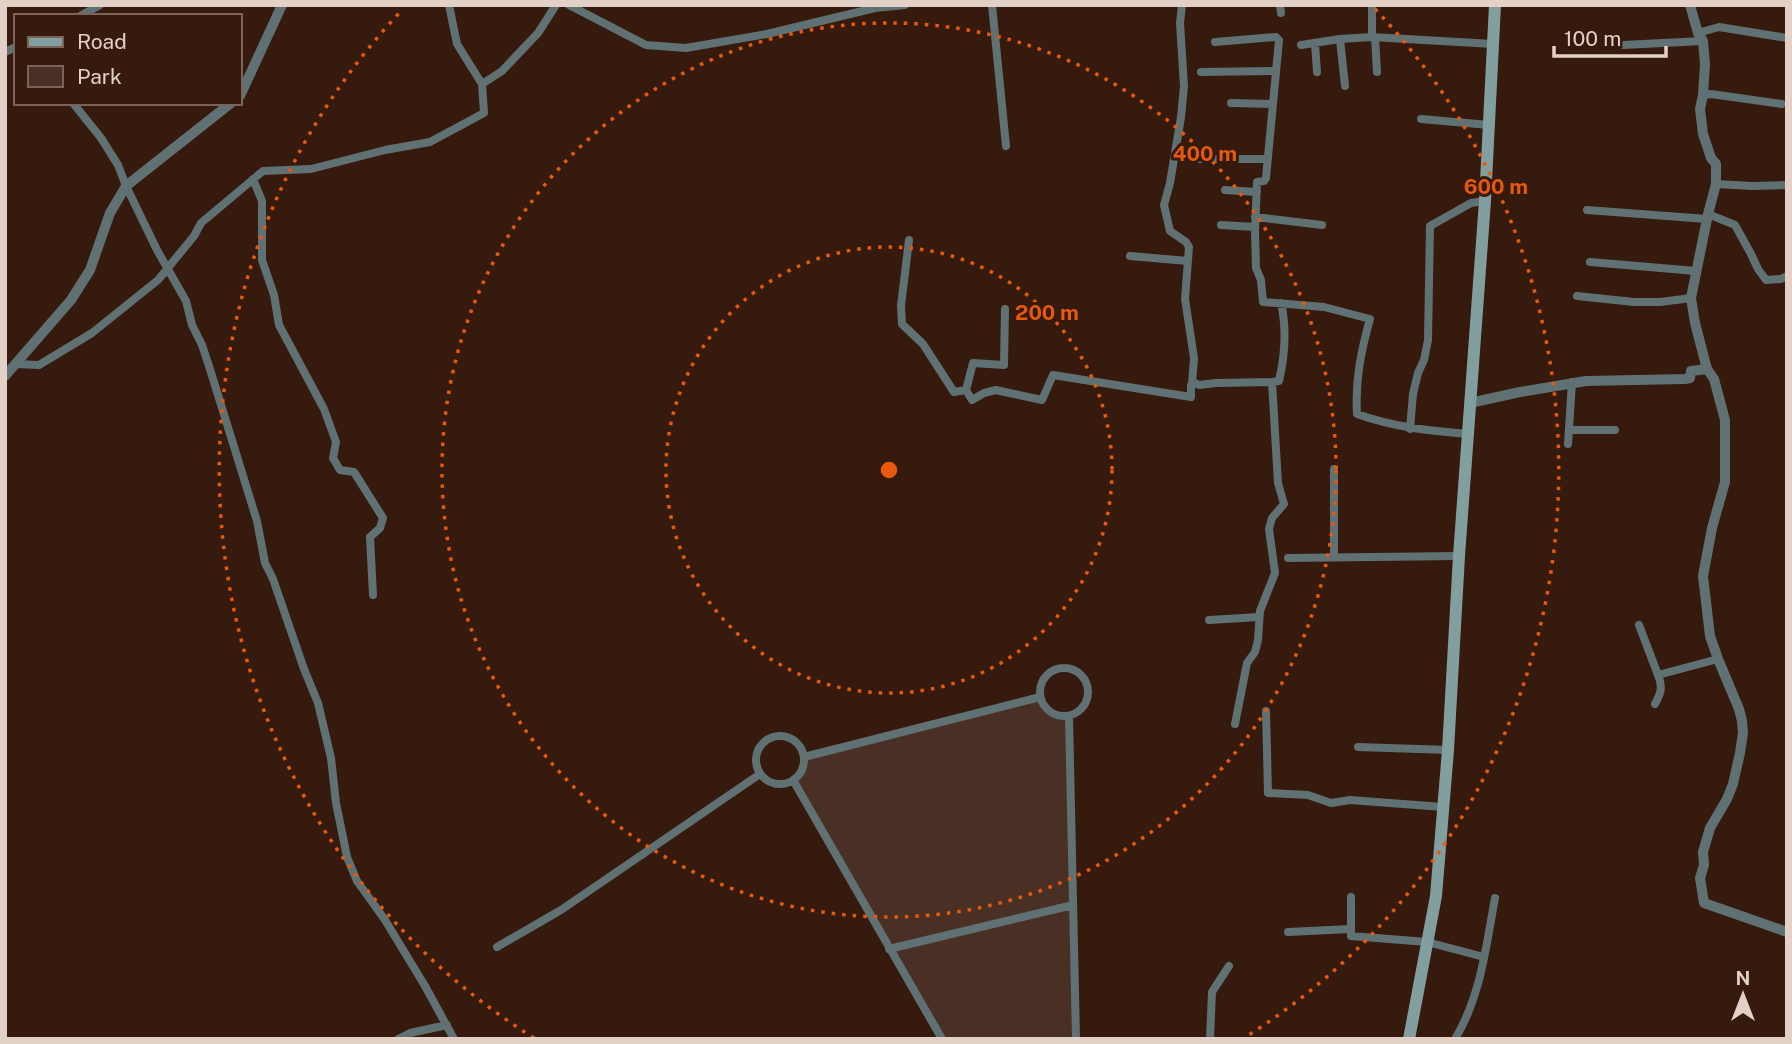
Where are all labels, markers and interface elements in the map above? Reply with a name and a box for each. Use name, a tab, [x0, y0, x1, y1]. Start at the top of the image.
legend	[14, 14, 242, 105]
scale bar	[1554, 14, 1666, 58]
text: 100 m	[1564, 26, 1621, 51]
text: Road	[77, 29, 127, 54]
text: Park	[77, 64, 122, 89]
text: 400 m	[1173, 141, 1237, 166]
text: 600 m	[1464, 174, 1528, 199]
text: 200 m	[1015, 300, 1079, 325]
centre of rings	[877, 458, 901, 482]
north arrow	[1708, 960, 1778, 1030]
text: N	[1736, 967, 1750, 989]

